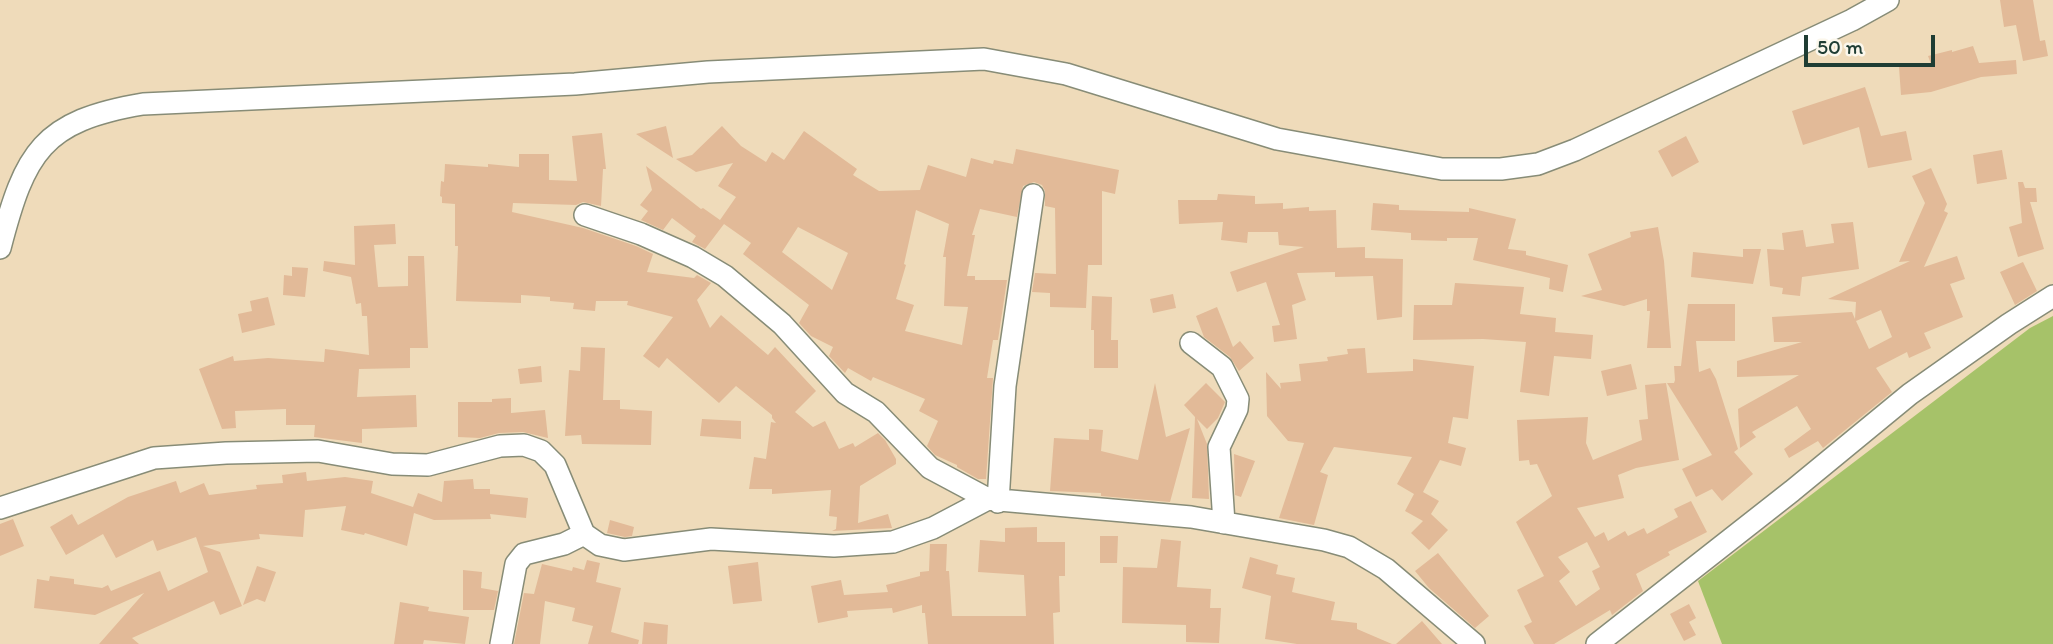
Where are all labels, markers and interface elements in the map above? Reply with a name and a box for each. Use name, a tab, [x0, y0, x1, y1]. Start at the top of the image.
scale bar	[1808, 21, 1939, 65]
text: 50 m	[1817, 34, 1863, 59]

